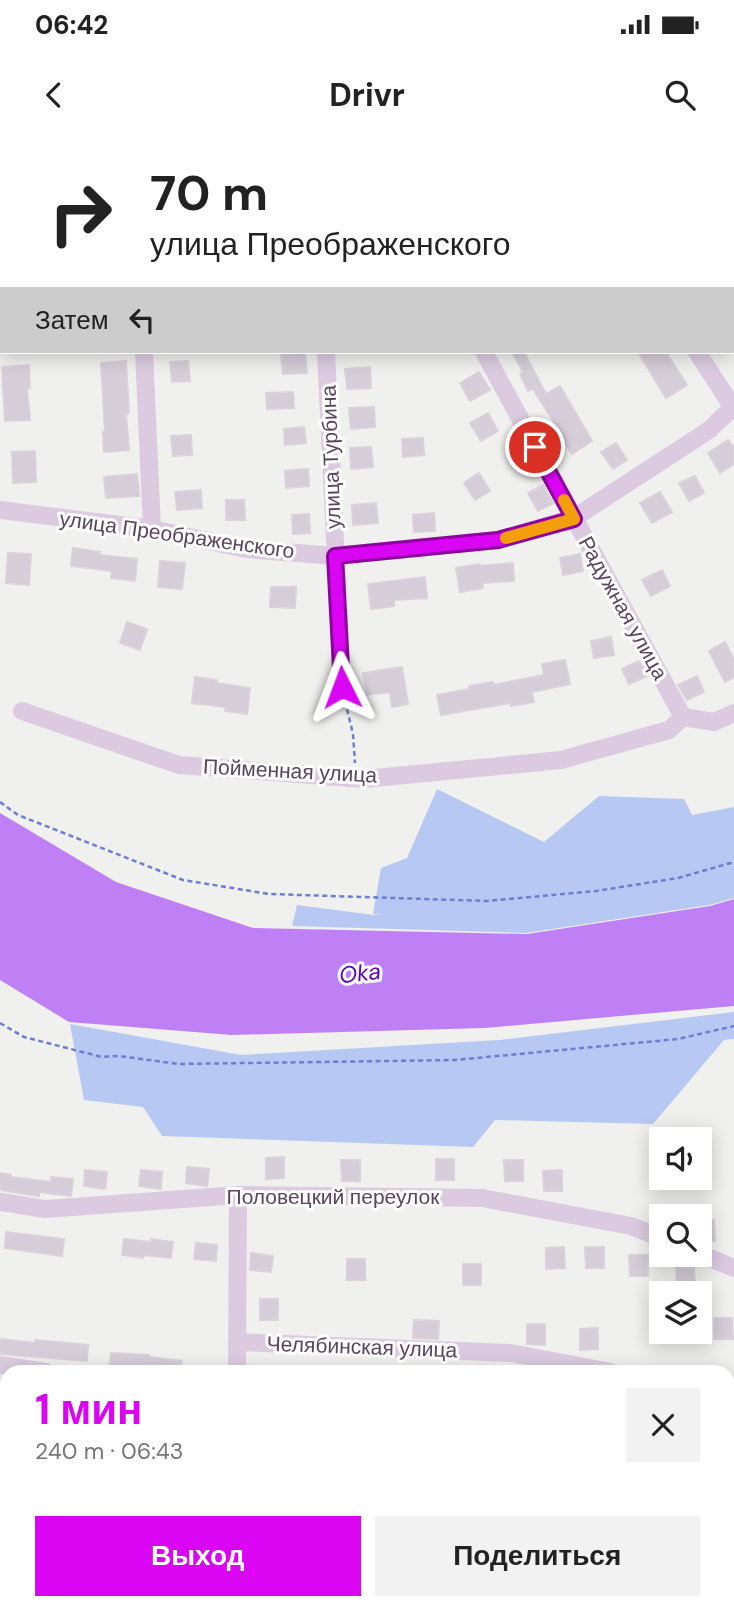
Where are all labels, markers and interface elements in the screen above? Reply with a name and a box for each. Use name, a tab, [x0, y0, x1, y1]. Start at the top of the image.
text: 06:42	[35, 8, 108, 42]
text: Drivr	[329, 74, 405, 116]
icon: back	[35, 76, 73, 114]
icon: search	[661, 76, 699, 114]
text: 70 m	[150, 161, 268, 225]
icon: right	[35, 168, 126, 259]
text: улица Преображенского	[150, 223, 511, 265]
icon: left	[123, 301, 161, 339]
text: Затем	[35, 303, 109, 337]
street label: улица Турбина	[314, 384, 348, 529]
pin	[505, 417, 565, 477]
icon: arrive	[516, 428, 554, 466]
street label: улица Преображенского	[58, 505, 296, 565]
street label: Радужная улица	[572, 531, 674, 685]
position arrow	[305, 650, 379, 724]
street label: Пойменная улица	[202, 752, 378, 790]
water label: Oka	[338, 956, 382, 990]
map controls	[649, 1127, 712, 1344]
button: sound	[649, 1127, 712, 1190]
street label: Половецкий переулок	[227, 1183, 440, 1211]
button: search	[649, 1204, 712, 1267]
button: layers	[649, 1281, 712, 1344]
street label: Челябинская улица	[266, 1330, 458, 1364]
text: 1 мин	[35, 1382, 142, 1437]
button: close	[626, 1388, 700, 1462]
text: 240 m · 06:43	[35, 1436, 183, 1466]
button: Выход	[35, 1516, 361, 1596]
button: Поделиться	[375, 1516, 700, 1596]

